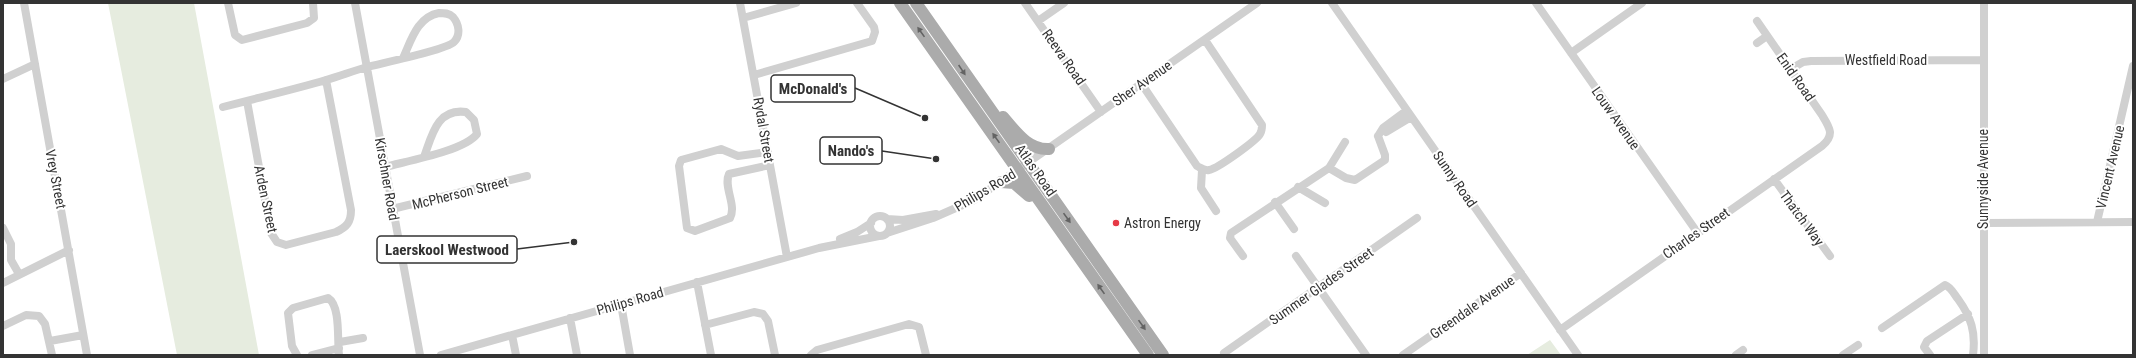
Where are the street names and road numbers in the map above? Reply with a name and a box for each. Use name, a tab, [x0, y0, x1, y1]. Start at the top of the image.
street label: Reeva Road	[1039, 26, 1089, 88]
street label: Enid Road	[1774, 50, 1818, 104]
street label: Westfield Road	[1845, 52, 1927, 68]
street label: Sher Avenue	[1109, 57, 1175, 109]
street label: Louw Avenue	[1588, 83, 1644, 153]
street label: Rydal Street	[750, 96, 778, 164]
street label: Vincent Avenue	[2093, 123, 2127, 210]
street label: Sunnyside Avenue	[1975, 129, 1991, 229]
street label: Kirschner Road	[372, 136, 402, 222]
street label: Atlas Road	[1012, 141, 1060, 199]
street label: Vrey Street	[42, 148, 70, 210]
street label: Sunny Road	[1430, 148, 1480, 210]
street label: Arden Street	[251, 164, 281, 234]
street label: Philips Road	[951, 165, 1019, 215]
street label: McPherson Street	[410, 173, 510, 213]
street label: Thatch Way	[1777, 187, 1827, 249]
street label: Charles Street	[1660, 204, 1732, 262]
street label: Summer Glades Street	[1266, 244, 1376, 328]
street label: Greendale Avenue	[1427, 272, 1518, 342]
street label: Philips Road	[595, 284, 665, 318]

